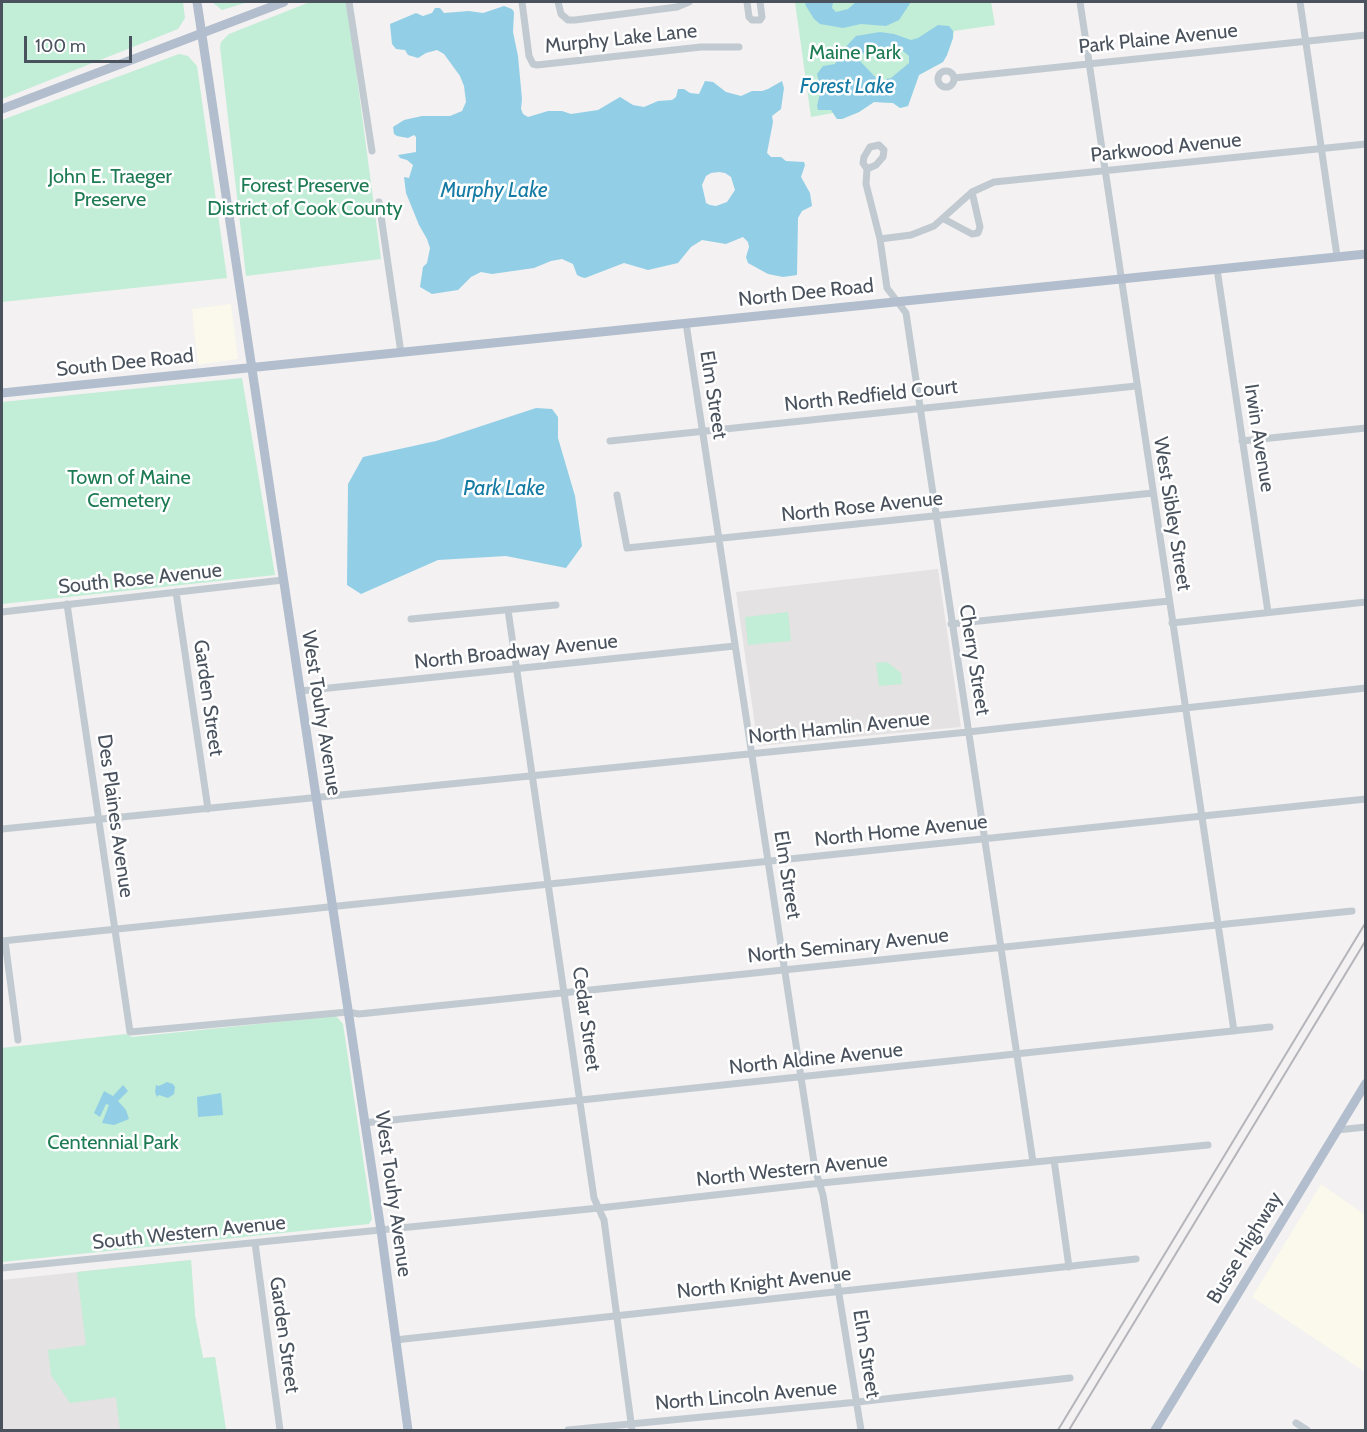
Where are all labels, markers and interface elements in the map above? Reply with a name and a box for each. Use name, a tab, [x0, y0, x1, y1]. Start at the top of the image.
street label: Murphy Lake Lane	[544, 19, 698, 59]
street label: Park Plaine Avenue	[1077, 19, 1239, 59]
scale bar	[27, 24, 135, 62]
text: 100 m	[35, 35, 86, 57]
park label: Maine Park	[809, 41, 901, 65]
water label: Forest Lake	[800, 74, 894, 100]
street label: Parkwood Avenue	[1089, 128, 1243, 168]
park label: John E. Traeger Preserve	[48, 165, 172, 212]
park label: Forest Preserve District of Cook County	[207, 174, 403, 221]
water label: Murphy Lake	[440, 178, 548, 204]
street label: North Dee Road	[737, 274, 875, 312]
street label: South Dee Road	[55, 344, 195, 382]
street label: Elm Street	[694, 349, 732, 441]
street label: North Redfield Court	[783, 375, 959, 417]
street label: Irwin Avenue	[1239, 382, 1279, 494]
street label: West Sibley Street	[1148, 435, 1196, 593]
park label: Town of Maine Cemetery	[67, 466, 191, 513]
water label: Park Lake	[463, 476, 545, 502]
street label: North Rose Avenue	[780, 487, 944, 527]
street label: South Rose Avenue	[57, 558, 223, 600]
street label: Cherry Street	[953, 603, 995, 717]
street label: West Touhy Avenue	[296, 629, 346, 797]
street label: North Broadway Avenue	[413, 629, 619, 675]
street label: Garden Street	[188, 638, 228, 758]
street label: North Hamlin Avenue	[747, 707, 931, 749]
street label: Des Plaines Avenue	[92, 733, 138, 899]
street label: North Home Avenue	[813, 810, 989, 852]
street label: Elm Street	[768, 829, 806, 921]
street label: North Seminary Avenue	[746, 924, 950, 968]
street label: Cedar Street	[567, 965, 605, 1073]
street label: North Aldine Avenue	[728, 1038, 904, 1080]
street label: West Touhy Avenue	[369, 1110, 417, 1278]
park label: Centennial Park	[47, 1131, 179, 1155]
street label: North Western Avenue	[695, 1148, 889, 1192]
street label: Busse Highway	[1202, 1188, 1288, 1308]
street label: South Western Avenue	[91, 1211, 287, 1255]
street label: North Knight Avenue	[676, 1262, 852, 1304]
street label: Garden Street	[264, 1275, 304, 1395]
street label: Elm Street	[847, 1308, 885, 1400]
street label: North Lincoln Avenue	[654, 1376, 838, 1416]

